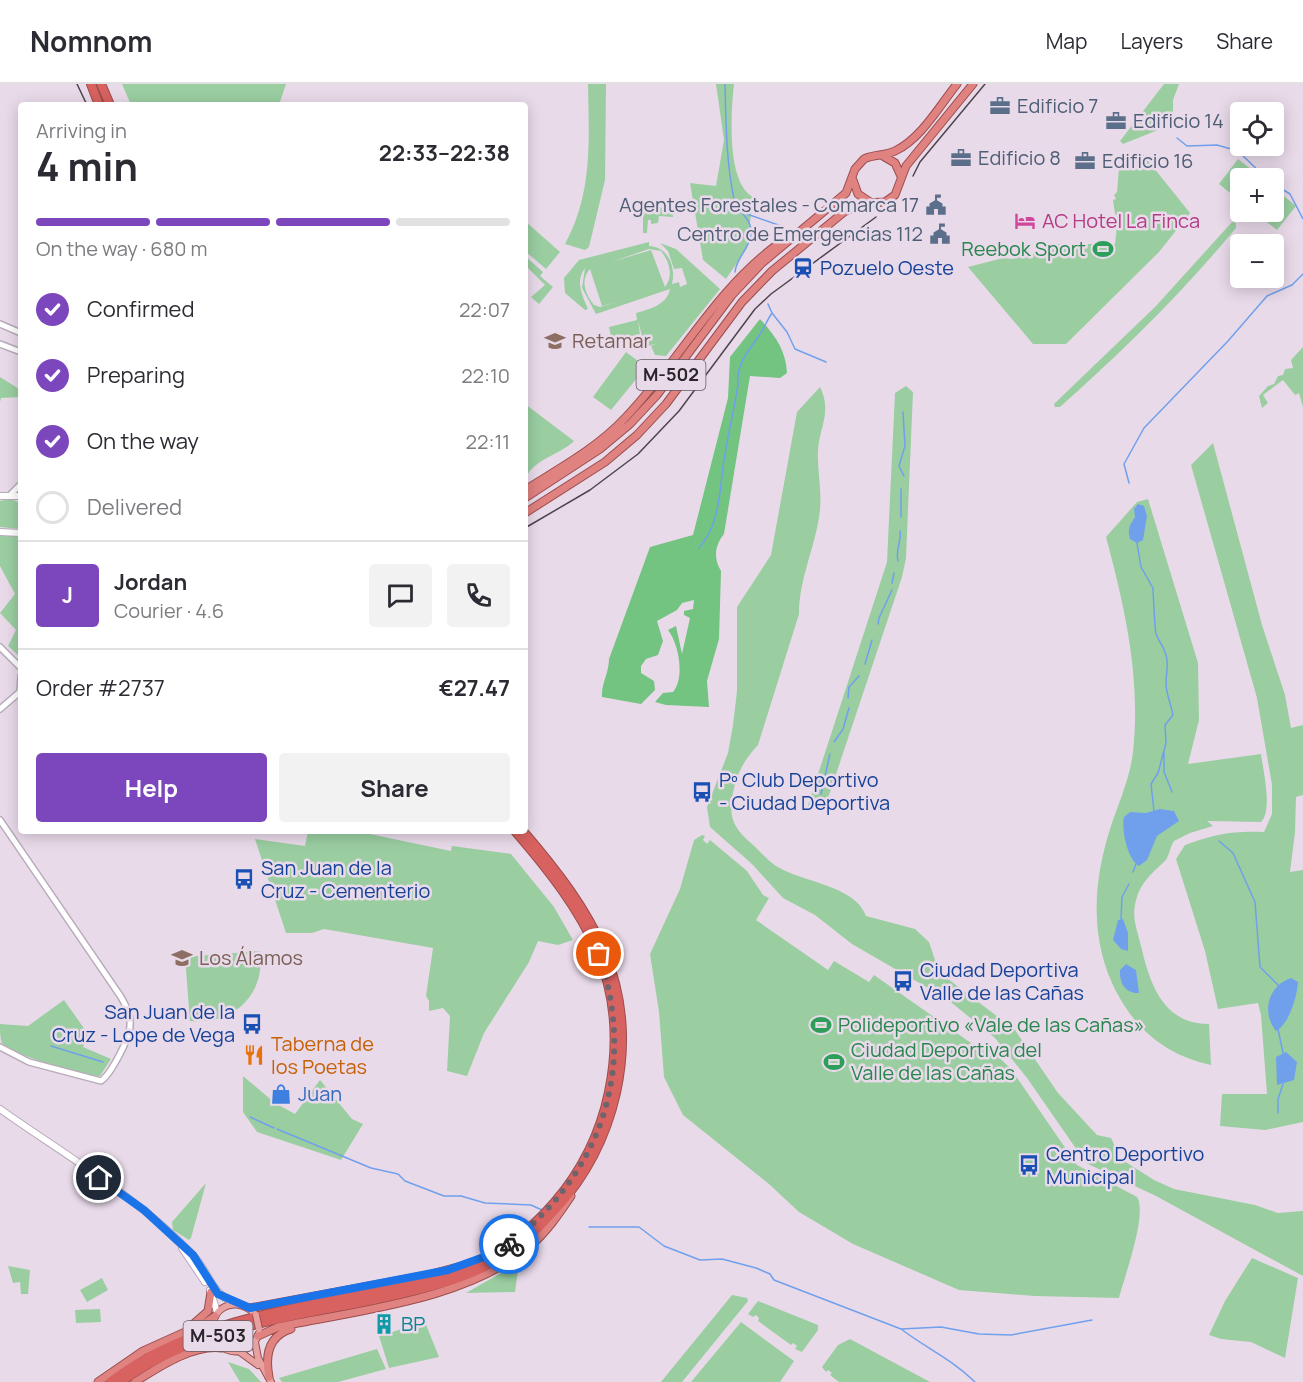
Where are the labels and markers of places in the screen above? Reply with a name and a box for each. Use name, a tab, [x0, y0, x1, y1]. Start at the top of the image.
place label: Edificio 7	[1017, 92, 1098, 119]
office icon: Edificio 7	[988, 94, 1012, 118]
place label: Edificio 14	[1133, 107, 1224, 134]
office icon: Edificio 14	[1104, 109, 1128, 133]
place label: Edificio 8	[978, 144, 1061, 171]
office icon: Edificio 8	[949, 146, 973, 170]
place label: Edificio 16	[1102, 147, 1193, 174]
office icon: Edificio 16	[1073, 149, 1097, 173]
place label: Agentes Forestales - Comarca 17	[619, 191, 919, 218]
public building icon: Agentes Forestales - Comarca 17	[924, 193, 948, 217]
place label: AC Hotel La Finca	[1042, 207, 1200, 234]
hotel icon: AC Hotel La Finca	[1013, 209, 1037, 233]
place label: Centro de Emergencias 112	[677, 220, 923, 247]
public building icon: Centro de Emergencias 112	[928, 222, 952, 246]
place label: Reebok Sport	[961, 235, 1086, 262]
sports icon: Reebok Sport	[1091, 237, 1115, 261]
place label: Pozuelo Oeste	[820, 254, 954, 281]
station icon: Pozuelo Oeste	[791, 256, 815, 280]
place label: Retamar	[572, 327, 651, 354]
school or university icon: Retamar	[543, 329, 567, 353]
place label: Pº Club Deportivo - Ciudad Deportiva	[719, 766, 890, 816]
bus stop icon: Pº Club Deportivo - Ciudad Deportiva	[690, 780, 714, 804]
place label: San Juan de la Cruz - Cementerio	[261, 854, 430, 904]
bus stop icon: San Juan de la Cruz - Cementerio	[232, 867, 256, 891]
pin	[573, 928, 624, 979]
place label: Los Álamos	[199, 944, 303, 971]
school or university icon: Los Álamos	[170, 946, 194, 970]
place label: Ciudad Deportiva Valle de las Cañas	[920, 956, 1084, 1006]
bus stop icon: Ciudad Deportiva Valle de las Cañas	[891, 969, 915, 993]
place label: San Juan de la Cruz - Lope de Vega	[52, 998, 235, 1048]
place label: Polideportivo «Vale de las Cañas»	[838, 1011, 1144, 1038]
bus stop icon: San Juan de la Cruz - Lope de Vega	[240, 1012, 264, 1036]
sports icon: Polideportivo «Vale de las Cañas»	[809, 1013, 833, 1037]
place label: Taberna de los Poetas	[271, 1030, 374, 1080]
place label: Ciudad Deportiva del Valle de las Cañas	[851, 1036, 1042, 1086]
restaurant icon: Taberna de los Poetas	[242, 1043, 266, 1067]
sports icon: Ciudad Deportiva del Valle de las Cañas	[822, 1050, 846, 1074]
place label: Juan	[298, 1080, 342, 1107]
shop icon: Juan	[269, 1082, 293, 1106]
place label: Centro Deportivo Municipal	[1046, 1140, 1205, 1190]
pin	[73, 1152, 124, 1203]
bus stop icon: Centro Deportivo Municipal	[1017, 1153, 1041, 1177]
place label: BP	[401, 1310, 425, 1337]
building icon: BP	[372, 1312, 396, 1336]

